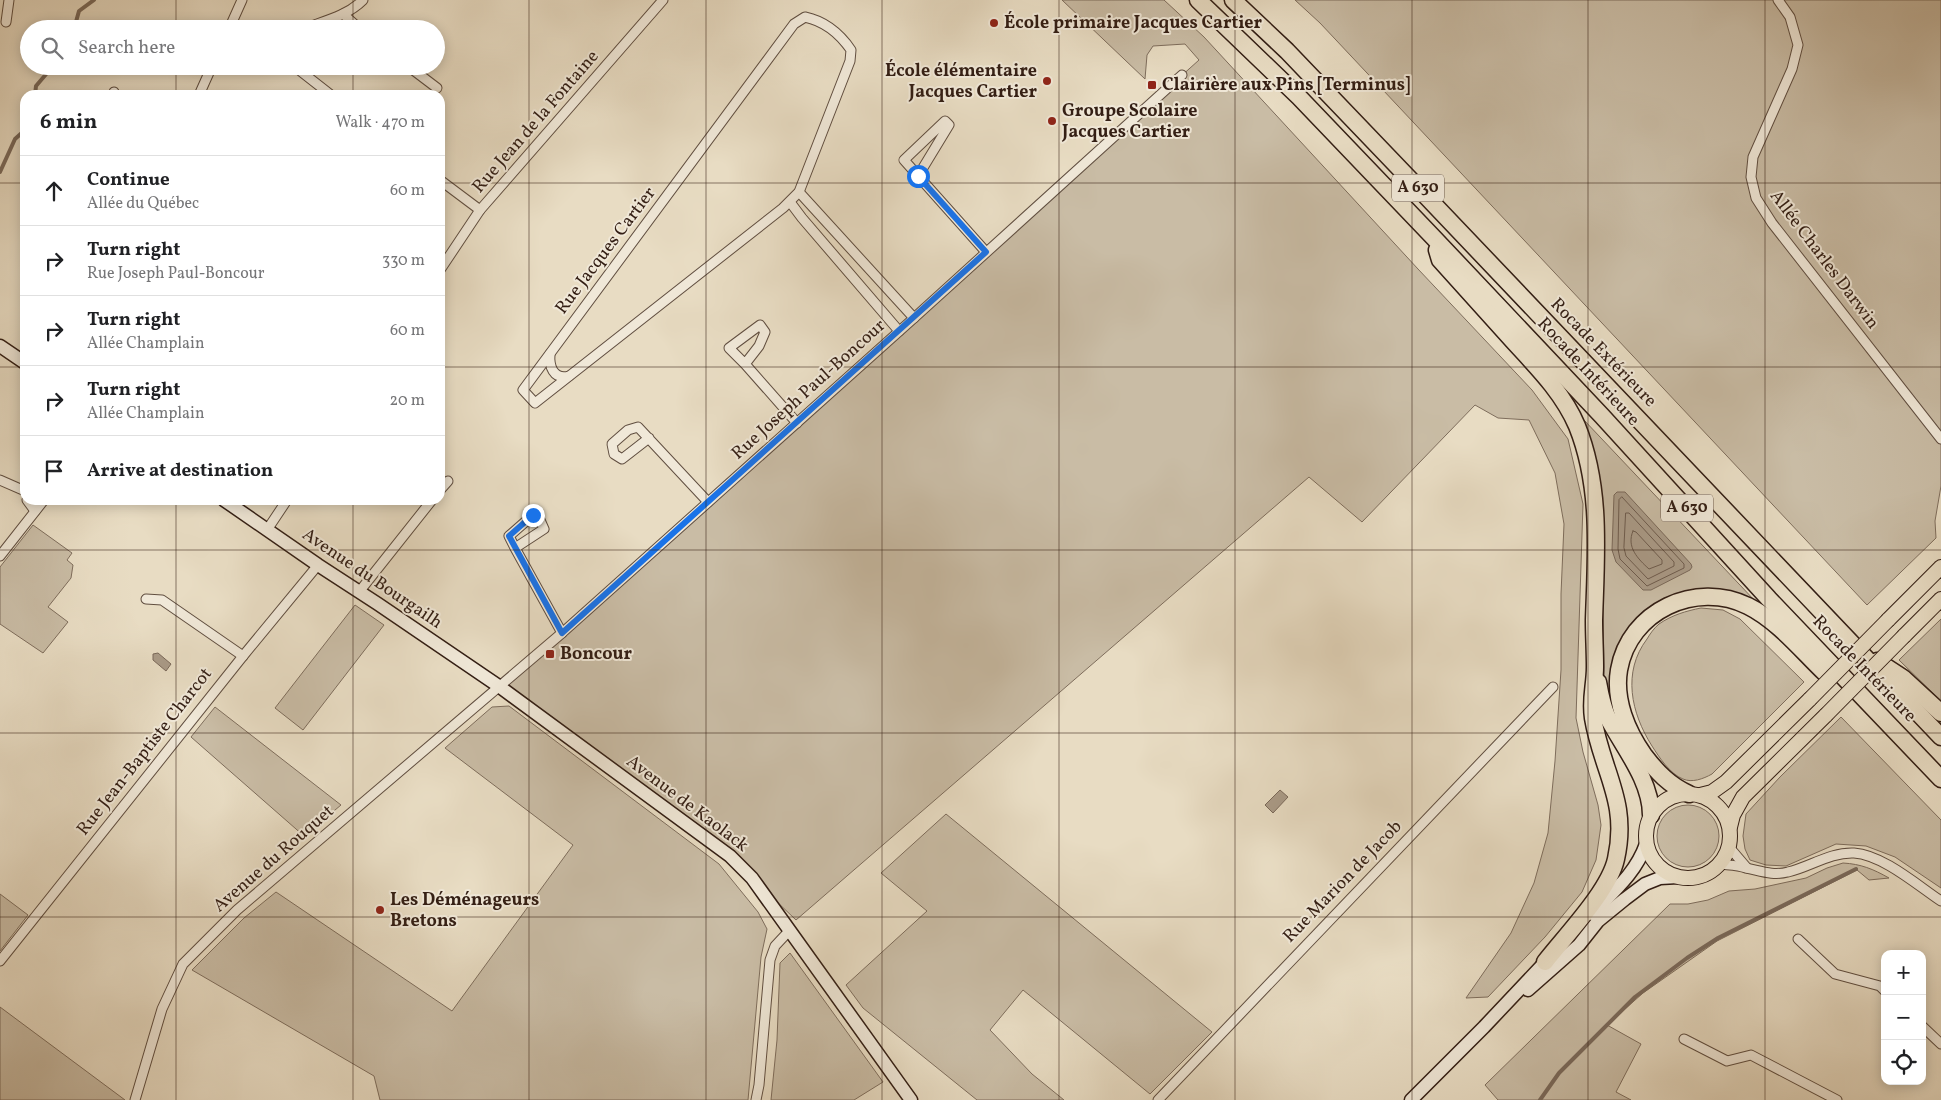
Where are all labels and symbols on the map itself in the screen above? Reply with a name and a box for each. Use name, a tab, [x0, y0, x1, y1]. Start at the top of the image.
place label: École primaire Jacques Cartier	[1004, 11, 1262, 36]
marker: École primaire Jacques Cartier	[988, 17, 1000, 29]
street label: Rue Jean de la Fontaine	[467, 45, 605, 199]
place label: École élémentaire Jacques Cartier	[885, 59, 1037, 105]
place label: Clairière aux Pins [Terminus]	[1162, 73, 1410, 98]
marker: École élémentaire Jacques Cartier	[1041, 75, 1053, 87]
marker: Clairière aux Pins [Terminus]	[1146, 79, 1158, 91]
place label: Groupe Scolaire Jacques Cartier	[1061, 99, 1198, 145]
marker: Groupe Scolaire Jacques Cartier	[1046, 115, 1058, 127]
route start	[907, 165, 930, 188]
road number: A 630	[1392, 174, 1444, 202]
street label: Rue Jacques Cartier	[550, 182, 662, 320]
street label: Allée Charles Darwin	[1763, 185, 1885, 335]
street label: Rocade Extérieure	[1544, 293, 1662, 413]
street label: Rocade Intérieure	[1531, 312, 1645, 432]
street label: Rue Joseph Paul-Boncour	[726, 314, 892, 466]
road number: A 630	[1661, 494, 1713, 522]
route end	[522, 504, 545, 527]
street label: Avenue du Bourgailh	[297, 523, 447, 636]
street label: Rocade Intérieure	[1806, 610, 1922, 728]
place label: Boncour	[560, 642, 633, 667]
marker: Boncour	[544, 648, 556, 660]
street label: Rue Jean-Baptiste Charcot	[71, 663, 219, 841]
street label: Avenue de Kaolack	[621, 750, 753, 858]
street label: Avenue du Rouquet	[208, 799, 340, 919]
street label: Rue Marion de Jacob	[1278, 815, 1408, 949]
place label: Les Déménageurs Bretons	[390, 888, 539, 934]
marker: Les Déménageurs Bretons	[374, 904, 386, 916]

